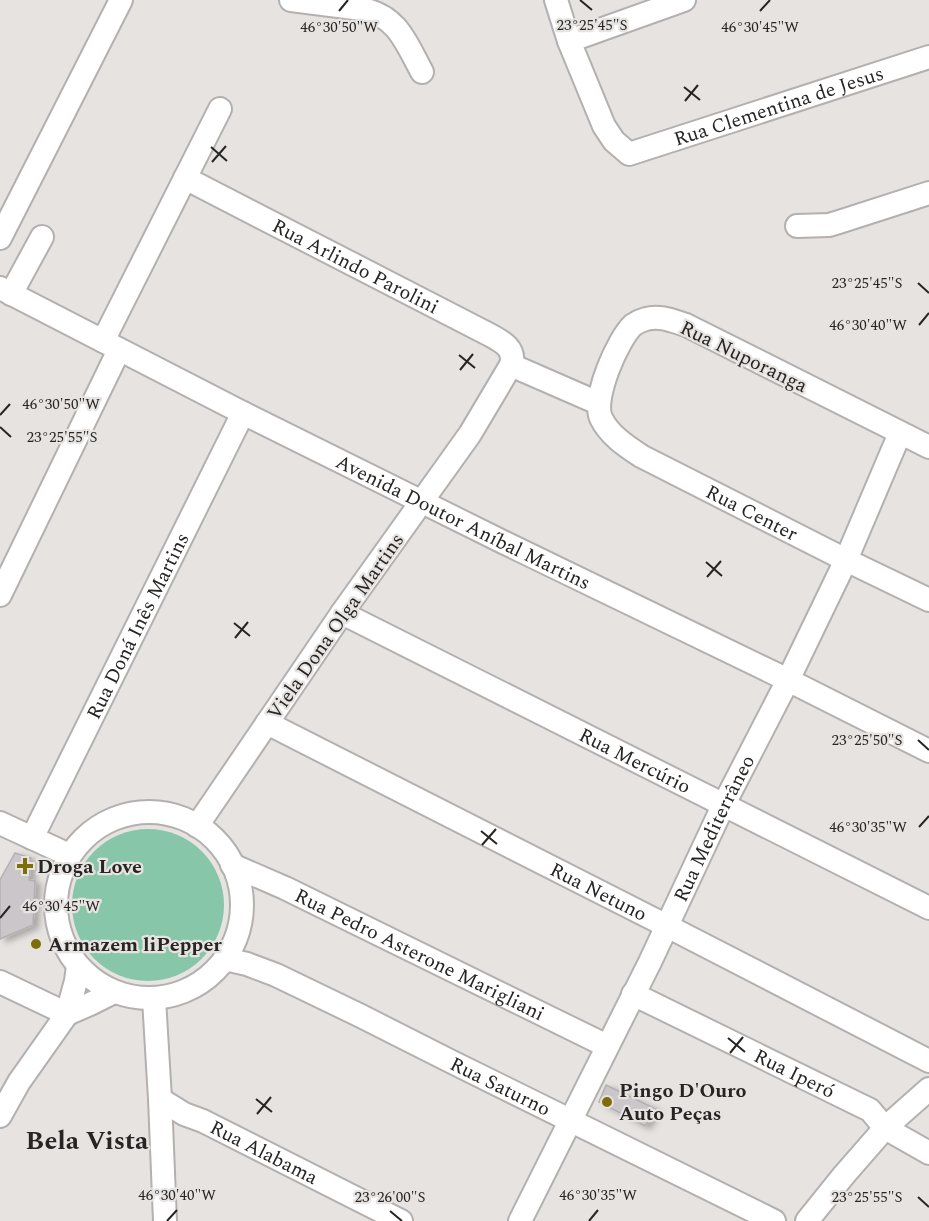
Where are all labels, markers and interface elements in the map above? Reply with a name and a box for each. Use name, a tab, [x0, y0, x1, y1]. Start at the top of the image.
text: 23°25'45"S	[557, 14, 628, 37]
text: 46°30'50"W	[300, 16, 378, 39]
text: 46°30'45"W	[721, 16, 799, 39]
street label: Rua Clementina de Jesus	[670, 59, 888, 155]
street label: Rua Arlindo Parolini	[267, 211, 444, 322]
text: 23°25'45"S	[832, 272, 903, 295]
street label: Rua Nuporanga	[675, 313, 813, 401]
text: 46°30'40"W	[829, 314, 907, 337]
text: 46°30'50"W	[22, 393, 100, 416]
text: 23°25'55"S	[27, 426, 98, 449]
street label: Avenida Doutor Aníbal Martins	[330, 447, 595, 598]
street label: Rua Center	[700, 477, 803, 549]
street label: Viela Dona Olga Martins	[260, 527, 412, 726]
street label: Rua Doná Inês Martins	[79, 528, 197, 725]
street label: Rua Mercúrio	[573, 720, 696, 802]
text: 23°25'50"S	[832, 729, 903, 752]
street label: Rua Mediterrâneo	[666, 750, 763, 907]
text: 46°30'35"W	[829, 816, 907, 839]
place label: Droga Love	[37, 852, 142, 882]
street label: Rua Netuno	[544, 855, 652, 930]
marker: Droga Love	[18, 859, 32, 873]
street label: Rua Pedro Asterone Marigliani	[289, 881, 550, 1029]
text: 46°30'45"W	[22, 895, 100, 918]
place label: Armazem liPepper	[48, 930, 222, 960]
marker: Armazem liPepper	[29, 937, 43, 951]
street label: Rua Iperó	[749, 1041, 840, 1107]
street label: Rua Saturno	[445, 1049, 555, 1124]
place label: Pingo D'Ouro Auto Peças	[619, 1076, 746, 1129]
marker: Pingo D'Ouro Auto Peças	[600, 1095, 614, 1109]
street label: Rua Alabama	[204, 1113, 323, 1193]
district label: Bela Vista	[26, 1121, 149, 1161]
text: 46°30'40"W	[138, 1184, 216, 1207]
text: 46°30'35"W	[559, 1184, 637, 1207]
text: 23°26'00"S	[355, 1186, 426, 1209]
text: 23°25'55"S	[832, 1186, 903, 1209]

